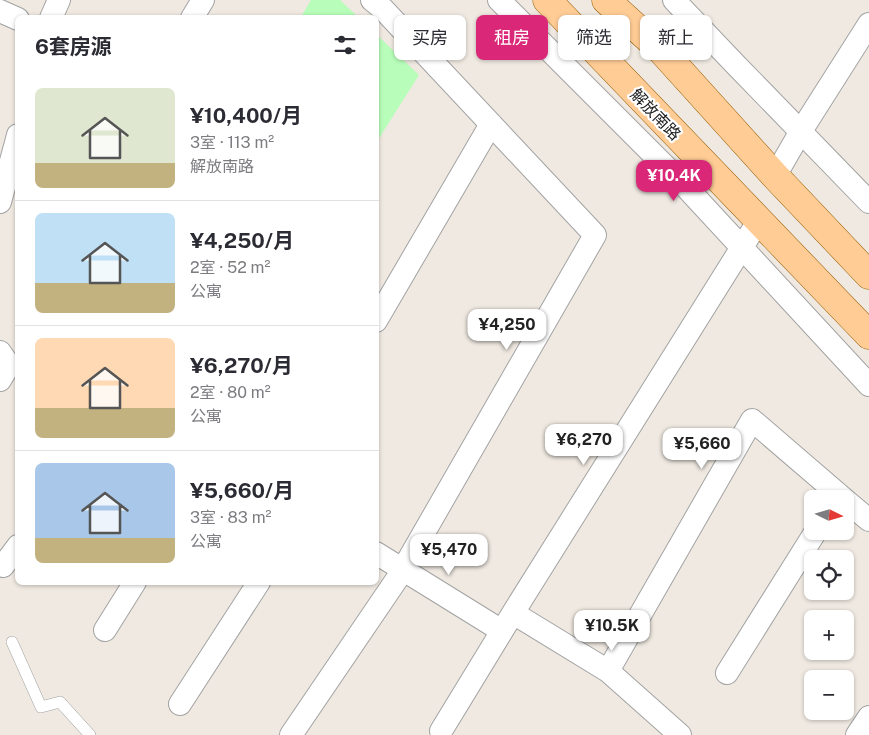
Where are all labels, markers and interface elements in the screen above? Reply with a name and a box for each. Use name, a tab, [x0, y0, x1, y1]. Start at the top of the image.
chip: 买房	[394, 15, 466, 60]
chip: 租房	[476, 15, 548, 60]
chip: 筛选	[558, 15, 630, 60]
chip: 新上	[640, 15, 712, 60]
icon: filters	[331, 31, 359, 59]
text: 6套房源	[35, 34, 112, 59]
street label: 解放南路	[627, 85, 685, 144]
text: ¥10,400/月	[190, 103, 302, 128]
icon: home	[75, 108, 135, 168]
text: 3室 · 113 m²	[190, 133, 274, 152]
text: 解放南路	[190, 157, 254, 176]
pin: ¥10.4K	[633, 160, 715, 202]
text: ¥10.4K	[647, 166, 701, 185]
text: ¥4,250/月	[190, 228, 294, 253]
icon: home	[75, 233, 135, 293]
text: 2室 · 52 m²	[190, 258, 270, 277]
text: 公寓	[190, 282, 222, 301]
pin: ¥4,250	[466, 308, 548, 351]
text: ¥4,250	[478, 315, 536, 334]
text: ¥6,270/月	[190, 353, 293, 378]
icon: home	[75, 358, 135, 418]
text: 2室 · 80 m²	[190, 383, 271, 402]
text: 公寓	[190, 407, 222, 426]
pin: ¥6,270	[543, 424, 625, 466]
pin: ¥5,660	[661, 428, 743, 470]
text: ¥6,270	[556, 430, 612, 449]
text: ¥5,660	[673, 434, 731, 453]
text: ¥5,660/月	[190, 478, 294, 503]
icon: home	[75, 483, 135, 543]
north arrow	[804, 490, 854, 540]
map controls	[804, 490, 854, 720]
text: 3室 · 83 m²	[190, 508, 271, 527]
text: 公寓	[190, 532, 222, 551]
pin: ¥5,470	[408, 534, 490, 576]
text: ¥5,470	[421, 540, 477, 559]
button: locate	[804, 550, 854, 600]
pin: ¥10.5K	[571, 610, 653, 652]
button: +	[804, 610, 854, 660]
text: ¥10.5K	[585, 616, 639, 635]
button: −	[804, 670, 854, 720]

